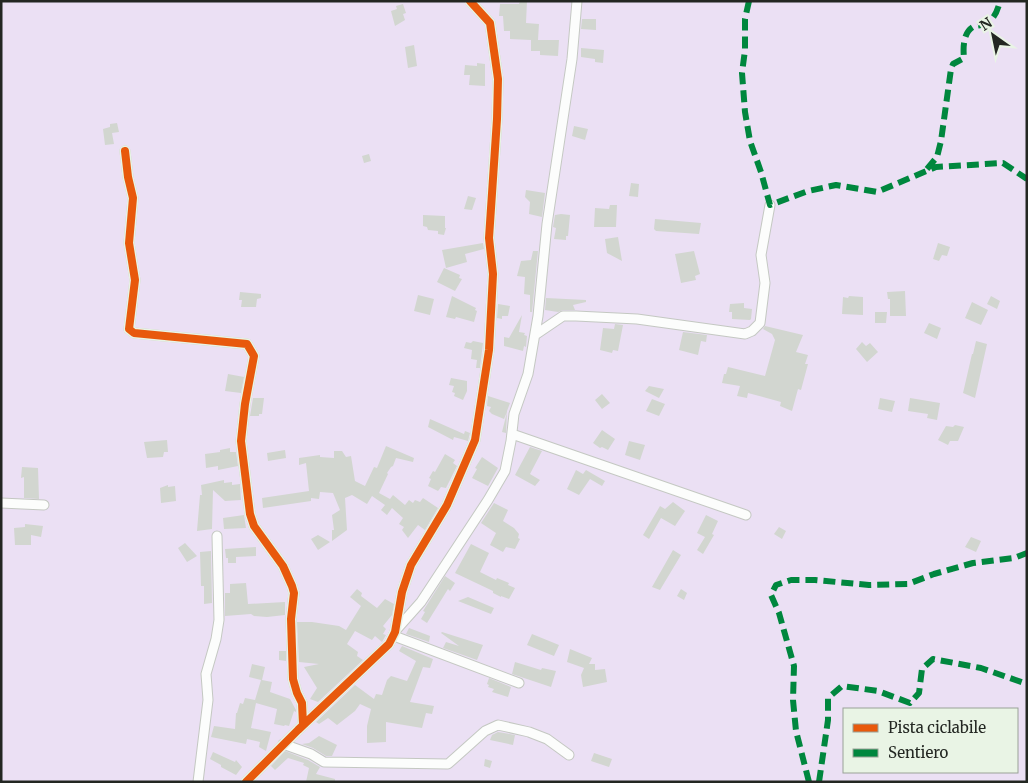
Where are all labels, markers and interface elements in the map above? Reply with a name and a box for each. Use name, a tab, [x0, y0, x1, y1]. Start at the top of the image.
north arrow	[968, 10, 1018, 60]
text: N	[976, 14, 995, 35]
legend	[843, 708, 1018, 773]
text: Pista ciclabile	[888, 718, 986, 737]
text: Sentiero	[888, 743, 949, 762]

